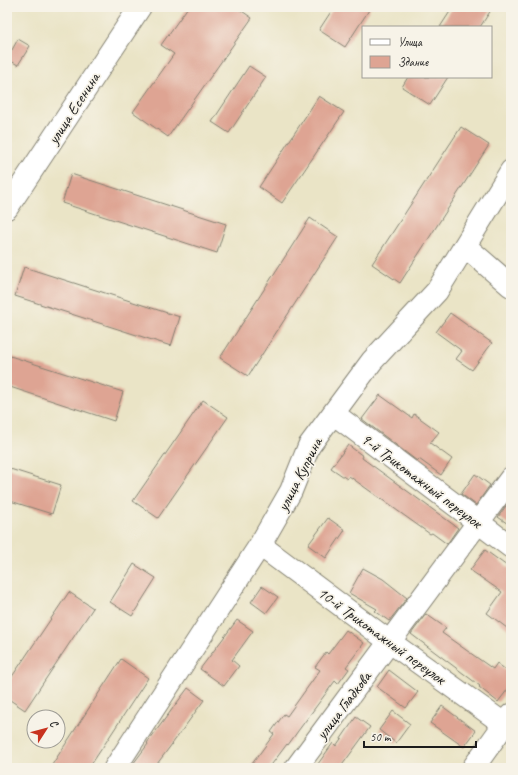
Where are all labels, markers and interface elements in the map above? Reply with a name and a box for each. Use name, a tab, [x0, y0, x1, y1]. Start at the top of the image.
legend	[362, 26, 492, 78]
text: Улица	[398, 34, 423, 50]
text: Здание	[398, 54, 429, 70]
street label: улица Есенина	[43, 68, 105, 149]
street label: 9-й Трикотажный переулок	[357, 429, 487, 534]
street label: улица Куприна	[272, 433, 327, 515]
street label: 10-й Трикотажный переулок	[313, 583, 451, 690]
street label: улица Гладкова	[311, 667, 377, 744]
north arrow	[26, 709, 66, 749]
text: С	[47, 717, 62, 731]
scale bar	[364, 723, 476, 749]
text: 50 m	[370, 729, 392, 745]

